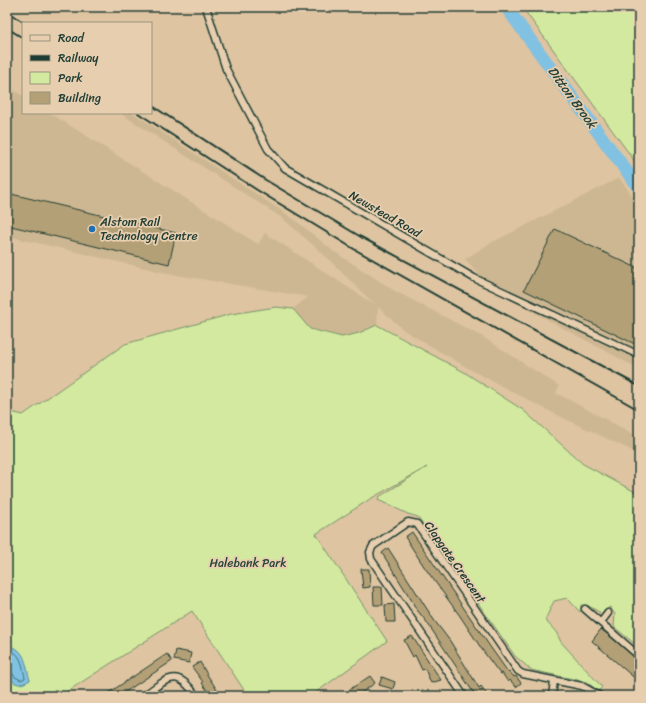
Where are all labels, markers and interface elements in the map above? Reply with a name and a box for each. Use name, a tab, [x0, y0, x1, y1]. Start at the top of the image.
legend	[22, 22, 152, 114]
text: Road	[58, 27, 85, 49]
text: Railway	[58, 47, 99, 69]
water label: Ditton Brook	[542, 61, 604, 134]
text: Park	[58, 67, 83, 89]
text: Building	[58, 87, 101, 109]
street label: Newstead Road	[345, 184, 426, 244]
place label: Alstom Rail Technology Centre	[99, 211, 198, 247]
marker: Alstom Rail Technology Centre	[87, 224, 97, 234]
street label: Clapgate Crescent	[418, 516, 492, 609]
park label: Halebank Park	[209, 552, 287, 574]

